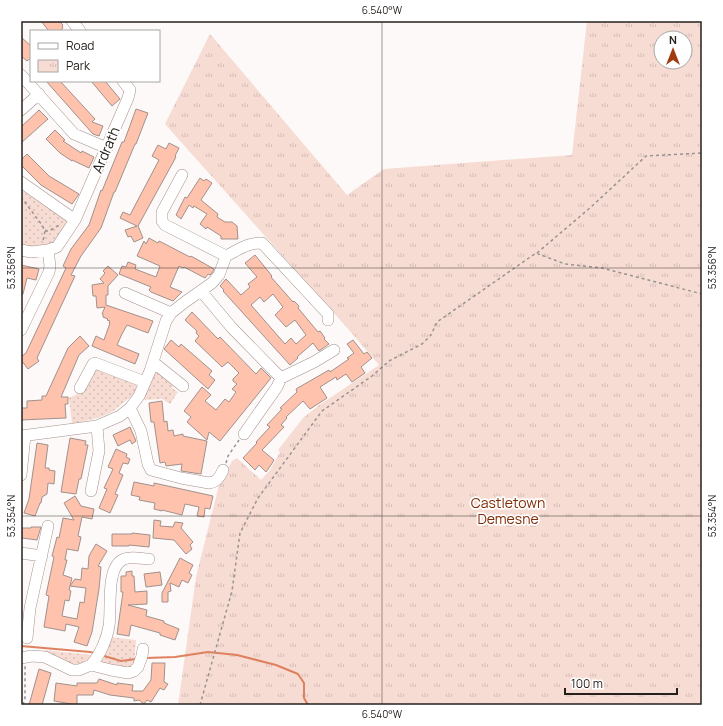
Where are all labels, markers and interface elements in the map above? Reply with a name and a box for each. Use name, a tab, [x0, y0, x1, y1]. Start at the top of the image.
text: 6.540°W	[362, 3, 403, 17]
legend	[30, 30, 160, 82]
north arrow	[653, 30, 693, 70]
text: N	[669, 32, 677, 47]
text: Road	[66, 37, 94, 54]
text: Park	[66, 57, 91, 74]
street label: Ardrath	[87, 124, 124, 176]
text: 53.356°N	[4, 247, 18, 289]
text: 53.356°N	[705, 247, 719, 289]
park label: Castletown Demesne	[471, 493, 545, 528]
text: 53.354°N	[4, 495, 18, 537]
text: 53.354°N	[705, 495, 719, 537]
scale bar	[565, 670, 677, 696]
text: 100 m	[571, 675, 603, 692]
text: 6.540°W	[362, 707, 403, 721]

